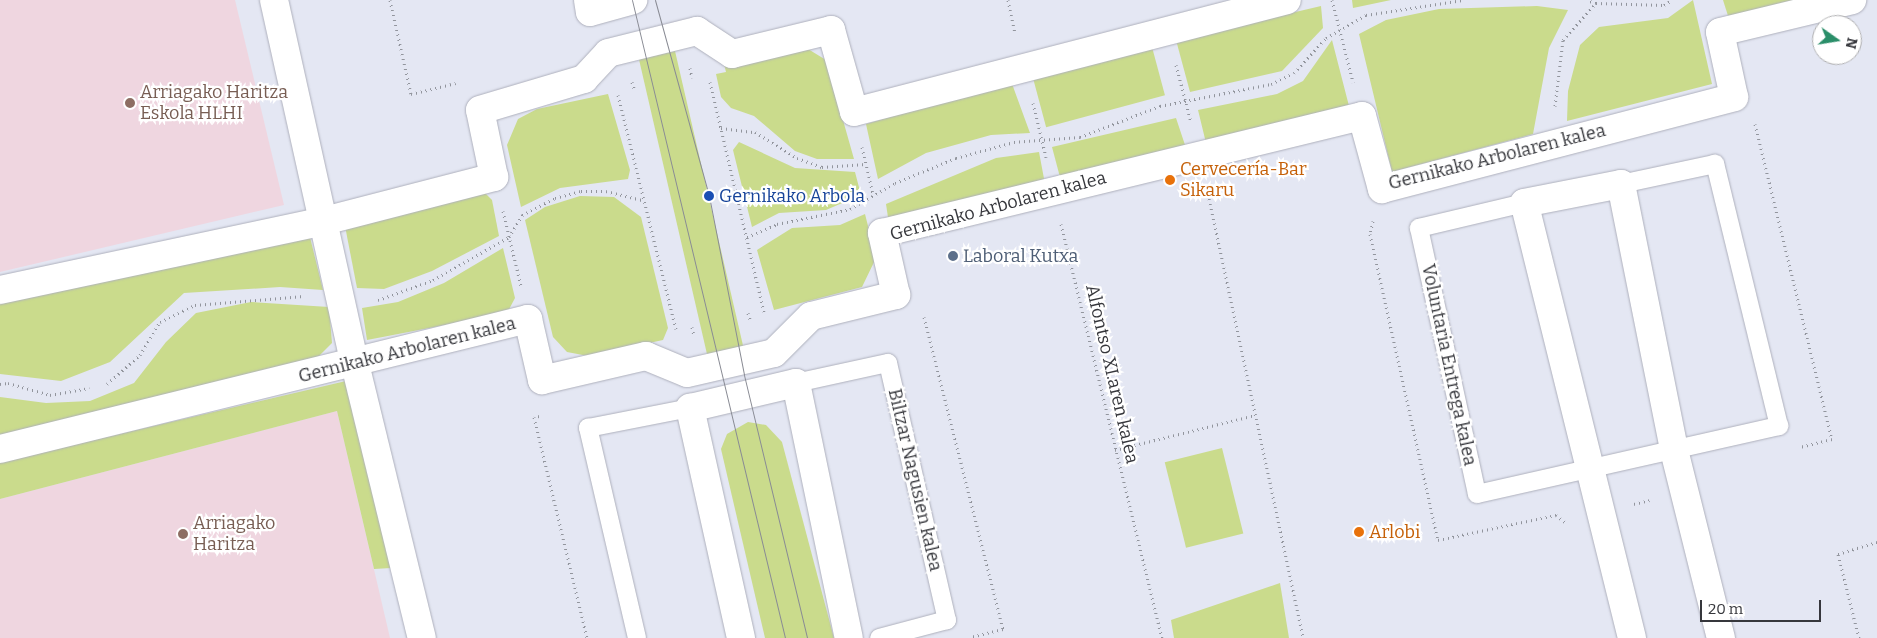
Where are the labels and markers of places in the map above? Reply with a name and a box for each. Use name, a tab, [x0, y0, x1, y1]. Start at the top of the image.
place label: Arriagako Haritza Eskola HLHI	[140, 82, 288, 125]
marker: Arriagako Haritza Eskola HLHI	[124, 97, 136, 109]
place label: Cervecería-Bar Sikaru	[1180, 159, 1307, 202]
marker: Cervecería-Bar Sikaru	[1164, 174, 1176, 186]
place label: Gernikako Arbola	[719, 185, 865, 207]
marker: Gernikako Arbola	[703, 190, 715, 202]
place label: Laboral Kutxa	[963, 245, 1078, 267]
marker: Laboral Kutxa	[947, 250, 959, 262]
place label: Arriagako Haritza	[193, 513, 275, 556]
place label: Arlobi	[1369, 521, 1420, 543]
marker: Arlobi	[1353, 526, 1365, 538]
marker: Arriagako Haritza	[177, 528, 189, 540]

